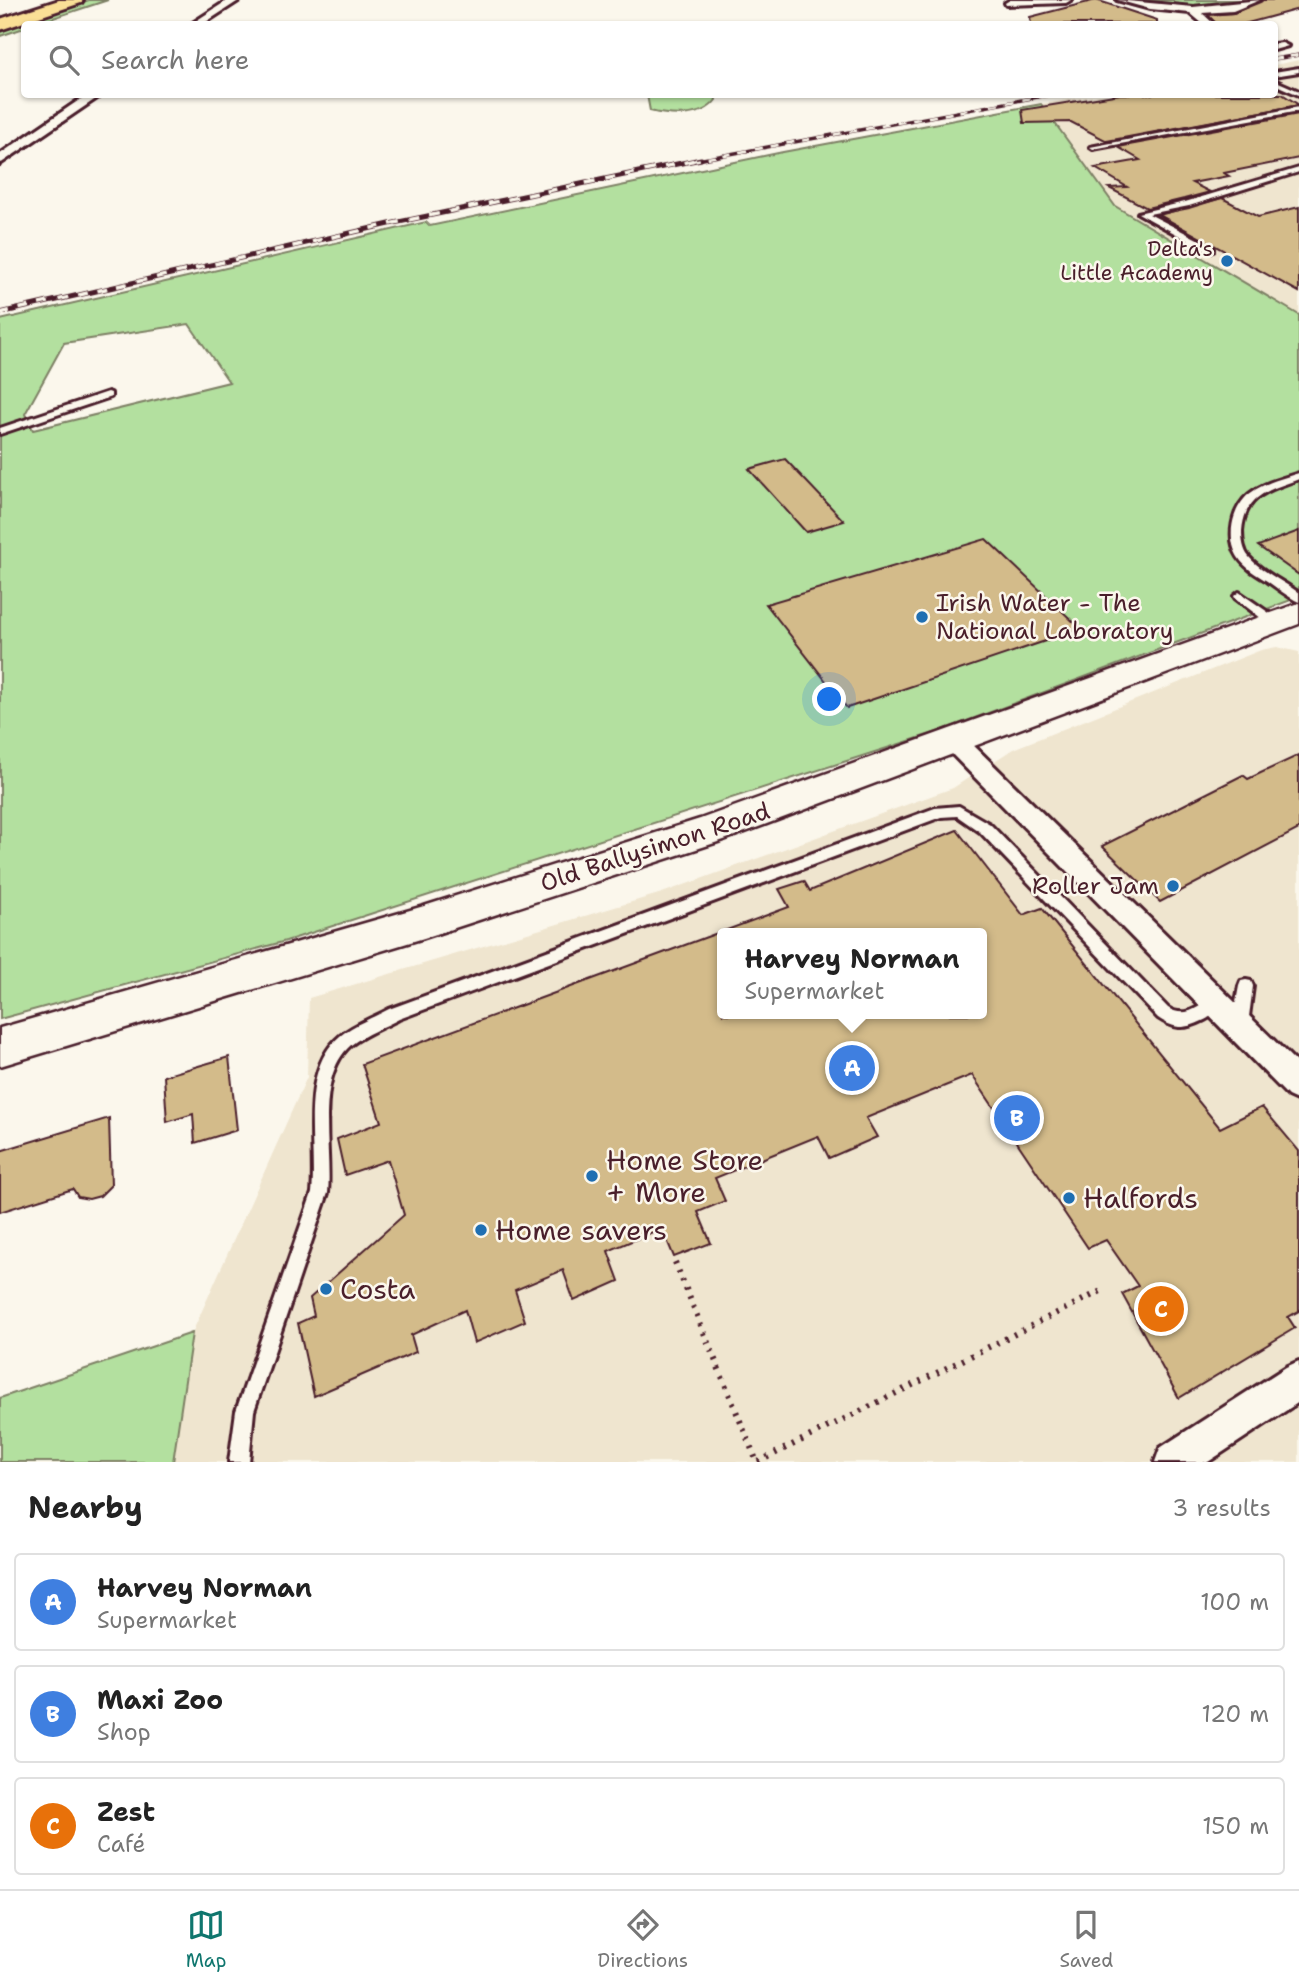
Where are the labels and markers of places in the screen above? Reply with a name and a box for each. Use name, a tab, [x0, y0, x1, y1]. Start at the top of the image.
place label: Delta's Little Academy	[1060, 235, 1213, 287]
marker: Delta's Little Academy	[1219, 253, 1235, 269]
place label: Irish Water - The National Laboratory	[936, 587, 1173, 647]
marker: Irish Water - The National Laboratory	[914, 609, 930, 625]
place label: Roller Jam	[1032, 870, 1159, 902]
marker: Roller Jam	[1165, 878, 1181, 894]
pin: A	[829, 1042, 875, 1094]
pin: B	[994, 1092, 1040, 1144]
place label: Home Store + More	[606, 1141, 763, 1211]
marker: Home Store + More	[584, 1168, 600, 1184]
place label: Halfords	[1083, 1179, 1198, 1217]
marker: Halfords	[1061, 1190, 1077, 1206]
place label: Home savers	[495, 1211, 667, 1249]
marker: Home savers	[473, 1222, 489, 1238]
place label: Costa	[340, 1270, 415, 1308]
marker: Costa	[318, 1281, 334, 1297]
pin: C	[1138, 1283, 1184, 1335]

